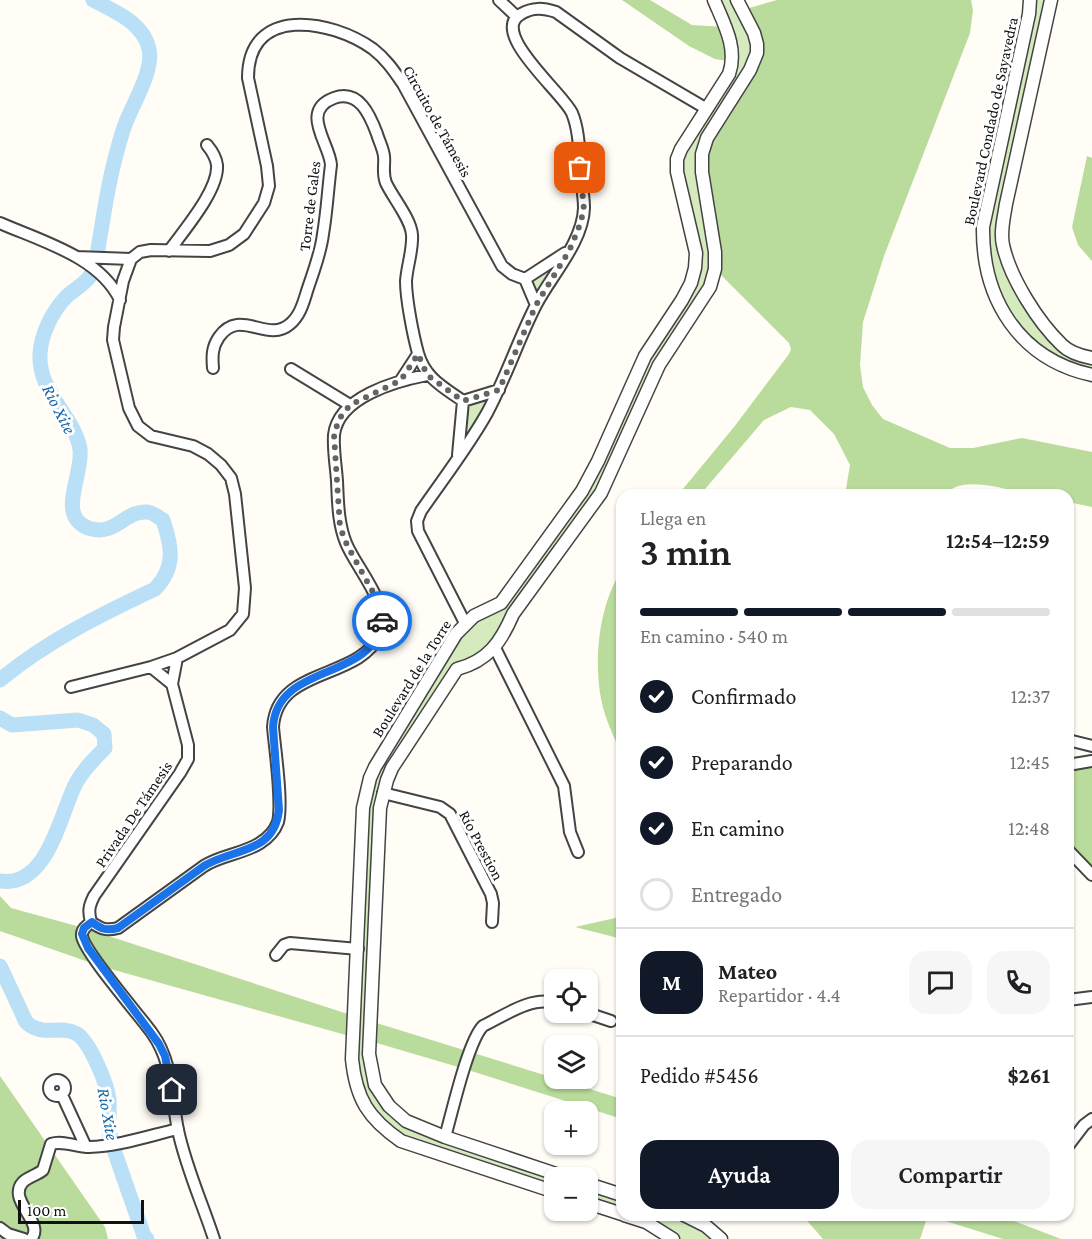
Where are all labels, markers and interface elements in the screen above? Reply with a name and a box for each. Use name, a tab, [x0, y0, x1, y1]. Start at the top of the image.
street label: Boulevard Condado de Sayavedra	[960, 15, 1022, 227]
street label: Circuito de Támesis	[400, 62, 475, 180]
pin	[554, 142, 605, 193]
icon: bag	[563, 151, 596, 184]
street label: Torre de Gales	[296, 160, 323, 252]
water label: Rio Xite	[38, 381, 80, 437]
text: Llega en	[640, 507, 706, 529]
text: 12:54–12:59	[946, 528, 1050, 553]
text: 3 min	[640, 530, 731, 573]
courier	[352, 591, 412, 651]
icon: car	[366, 605, 399, 638]
street label: Boulevard de la Torre	[368, 617, 454, 740]
text: En camino · 540 m	[640, 625, 788, 647]
icon: check	[640, 680, 673, 713]
text: Confirmado	[691, 684, 797, 709]
text: 12:37	[1011, 685, 1050, 707]
icon: check	[640, 746, 673, 779]
text: Preparando	[691, 750, 793, 775]
text: 12:45	[1010, 751, 1050, 773]
street label: Privada De Támesis	[92, 758, 175, 871]
street label: Río Prestion	[456, 807, 507, 883]
icon: check	[640, 812, 673, 845]
text: En camino	[691, 816, 784, 841]
text: 12:48	[1008, 817, 1050, 839]
text: Entregado	[691, 882, 782, 907]
button: chat	[909, 951, 972, 1014]
button: phone	[987, 951, 1050, 1014]
text: Mateo	[718, 959, 777, 984]
map controls	[544, 969, 598, 1221]
button: locate	[544, 969, 598, 1023]
text: M	[662, 970, 681, 995]
text: Repartidor · 4.4	[718, 984, 841, 1006]
button: layers	[544, 1035, 598, 1089]
text: Pedido #5456	[640, 1063, 759, 1088]
text: $261	[1008, 1063, 1050, 1088]
pin	[146, 1064, 197, 1115]
icon: home	[155, 1073, 188, 1106]
water label: Rio Xite	[94, 1086, 122, 1142]
button: +	[544, 1101, 598, 1155]
button: Ayuda	[640, 1140, 839, 1209]
button: Compartir	[851, 1140, 1050, 1209]
button: −	[544, 1167, 598, 1221]
scale bar	[18, 1197, 144, 1224]
text: 100 m	[27, 1202, 66, 1219]

